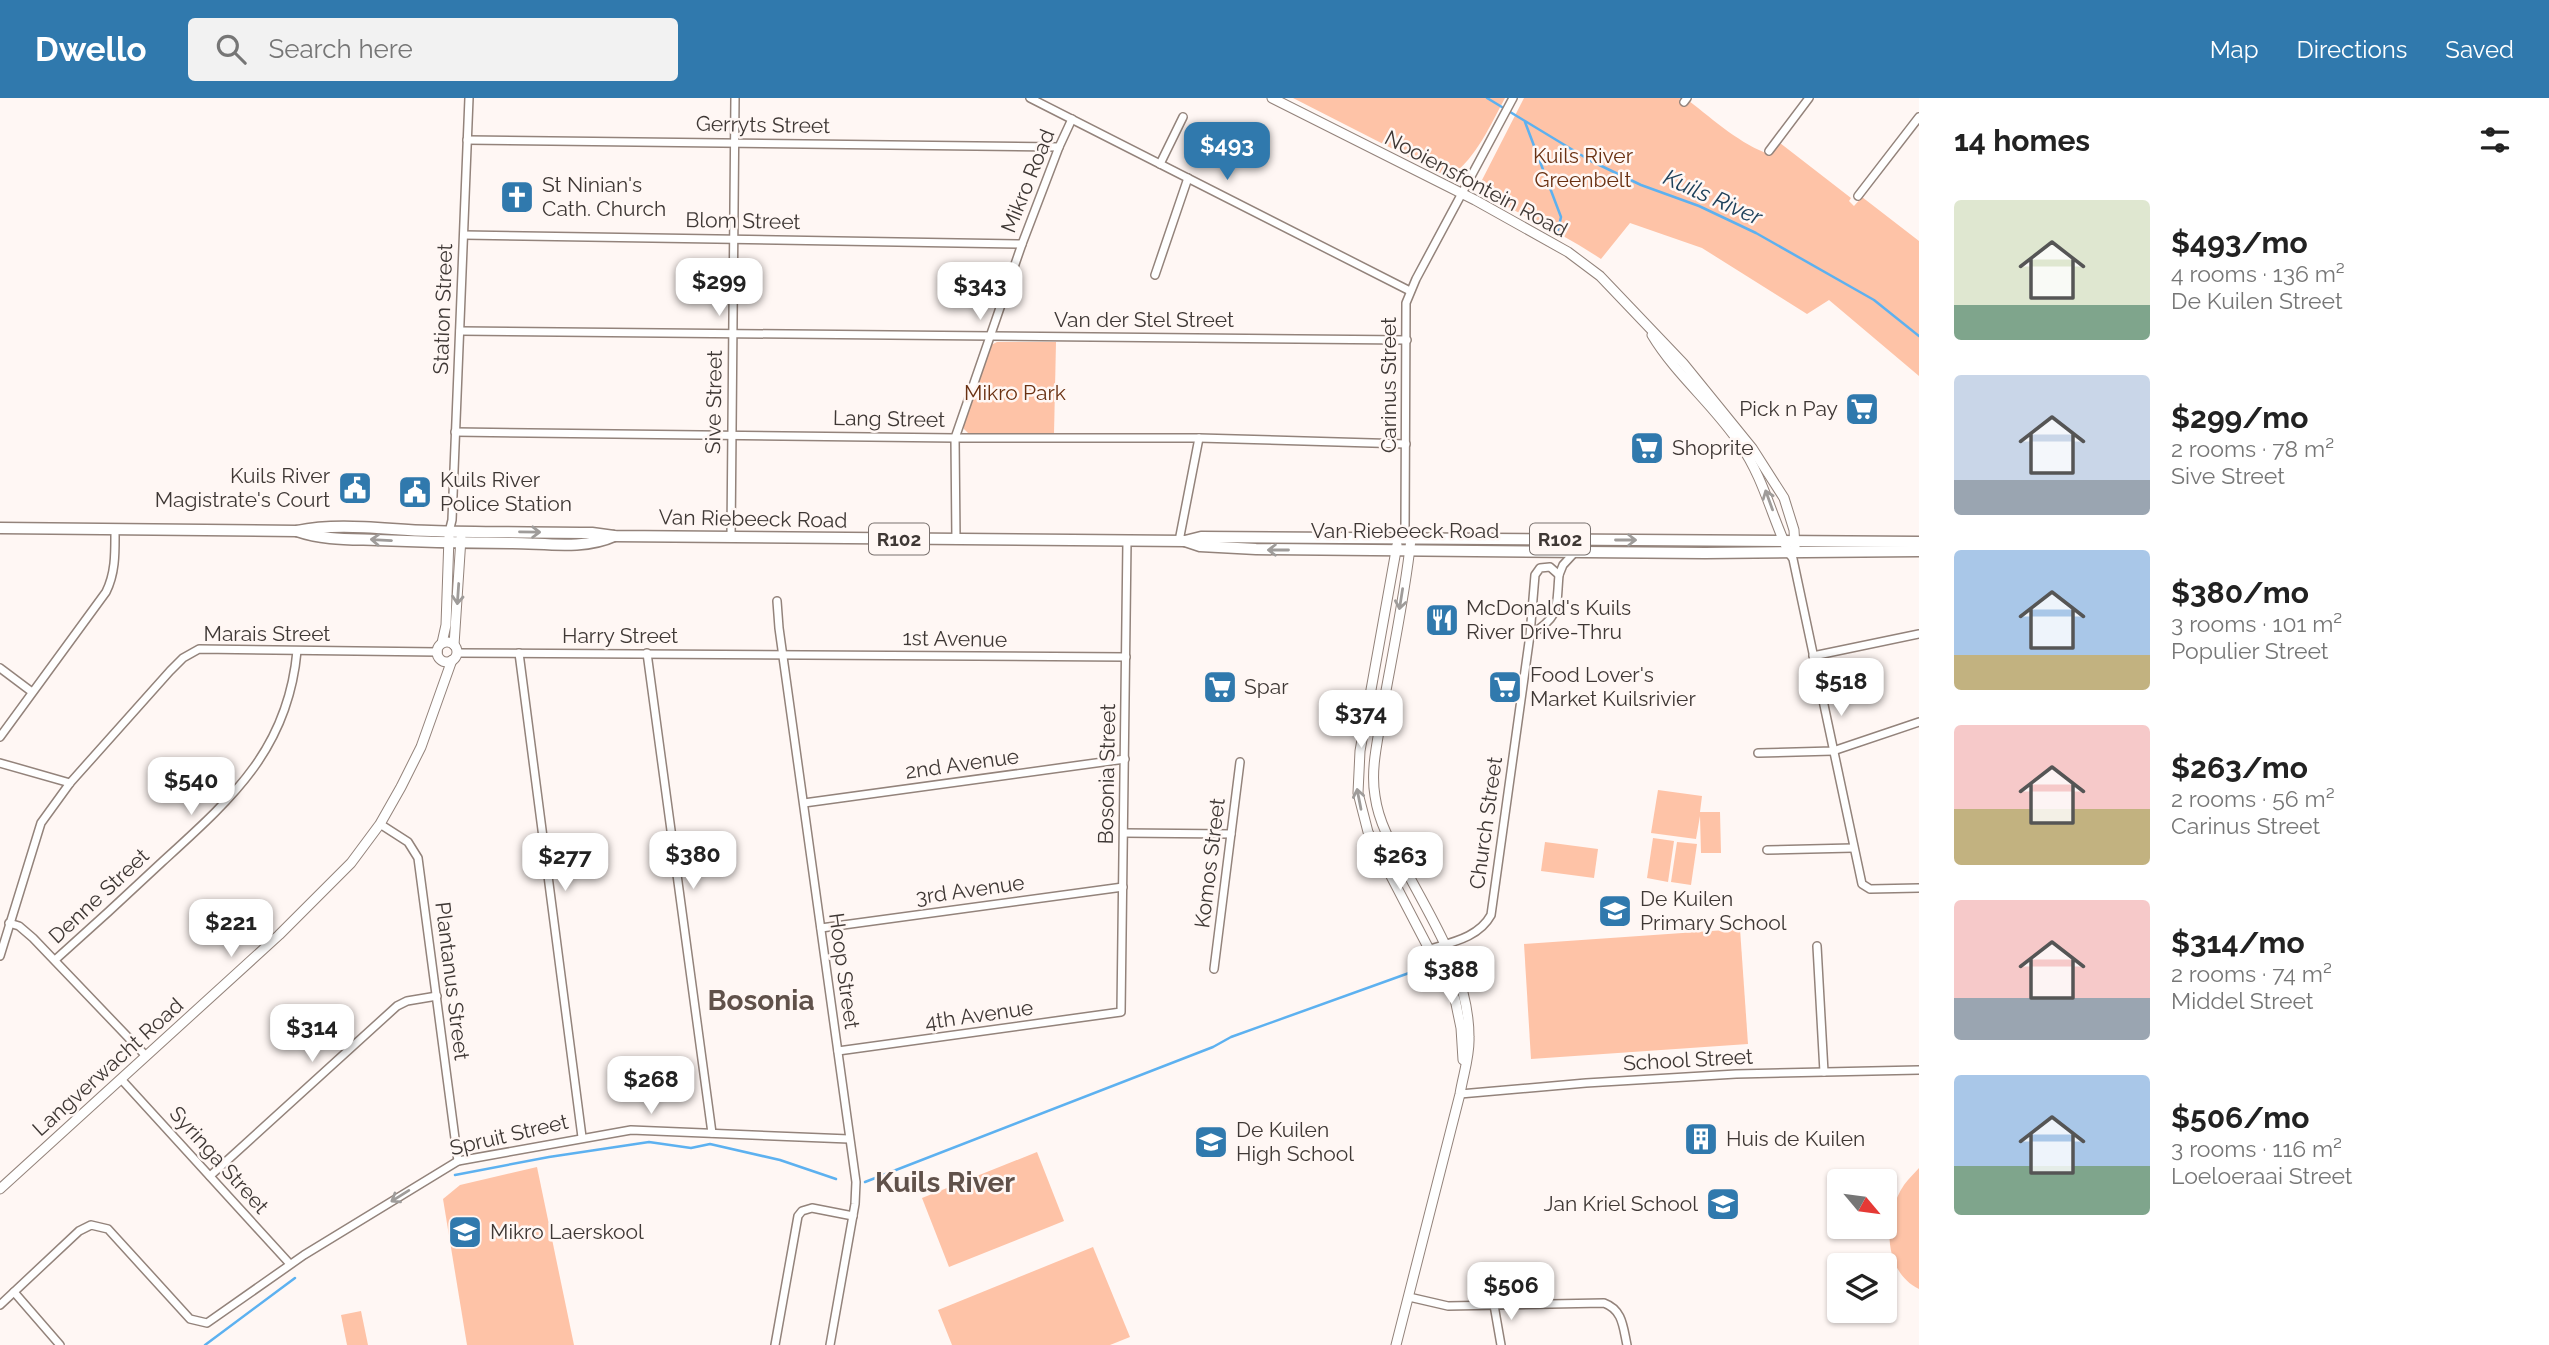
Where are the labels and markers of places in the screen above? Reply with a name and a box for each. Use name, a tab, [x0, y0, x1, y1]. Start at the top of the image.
pin: $493	[1186, 122, 1268, 182]
place label: St Ninian's Cath. Church	[542, 172, 666, 221]
church icon: St Ninian's Cath. Church	[498, 178, 536, 216]
pin: $299	[678, 258, 760, 318]
pin: $343	[939, 262, 1021, 322]
supermarket icon: Pick n Pay	[1843, 390, 1881, 428]
place label: Pick n Pay	[1739, 396, 1838, 421]
supermarket icon: Shoprite	[1628, 429, 1666, 467]
place label: Shoprite	[1672, 435, 1754, 460]
place label: Kuils River Magistrate's Court	[155, 463, 331, 512]
place label: Kuils River Police Station	[440, 467, 572, 516]
public building icon: Kuils River Magistrate's Court	[336, 469, 374, 507]
public building icon: Kuils River Police Station	[396, 473, 434, 511]
place label: McDonald's Kuils River Drive-Thru	[1466, 595, 1631, 644]
restaurant icon: McDonald's Kuils River Drive-Thru	[1423, 601, 1461, 639]
pin: $518	[1800, 658, 1882, 718]
place label: Food Lover's Market Kuilsrivier	[1530, 662, 1696, 711]
supermarket icon: Spar	[1201, 668, 1239, 706]
supermarket icon: Food Lover's Market Kuilsrivier	[1486, 668, 1524, 706]
place label: Spar	[1244, 674, 1289, 699]
pin: $374	[1320, 690, 1402, 750]
pin: $540	[150, 758, 232, 817]
pin: $380	[652, 832, 734, 891]
pin: $263	[1359, 832, 1441, 892]
pin: $277	[524, 834, 606, 893]
place label: De Kuilen Primary School	[1640, 886, 1787, 935]
school or university icon: De Kuilen Primary School	[1596, 892, 1634, 930]
pin: $221	[190, 900, 272, 959]
pin: $388	[1410, 946, 1492, 1006]
pin: $314	[271, 1004, 353, 1064]
pin: $268	[610, 1056, 692, 1116]
place label: De Kuilen High School	[1236, 1117, 1354, 1166]
building icon: Huis de Kuilen	[1682, 1120, 1720, 1158]
school or university icon: De Kuilen High School	[1192, 1123, 1230, 1161]
place label: Huis de Kuilen	[1726, 1126, 1865, 1151]
school or university icon: Jan Kriel School	[1704, 1185, 1742, 1223]
place label: Jan Kriel School	[1544, 1191, 1698, 1216]
school or university icon: Mikro Laerskool	[446, 1213, 484, 1251]
place label: Mikro Laerskool	[490, 1219, 644, 1244]
pin: $506	[1470, 1262, 1552, 1322]

